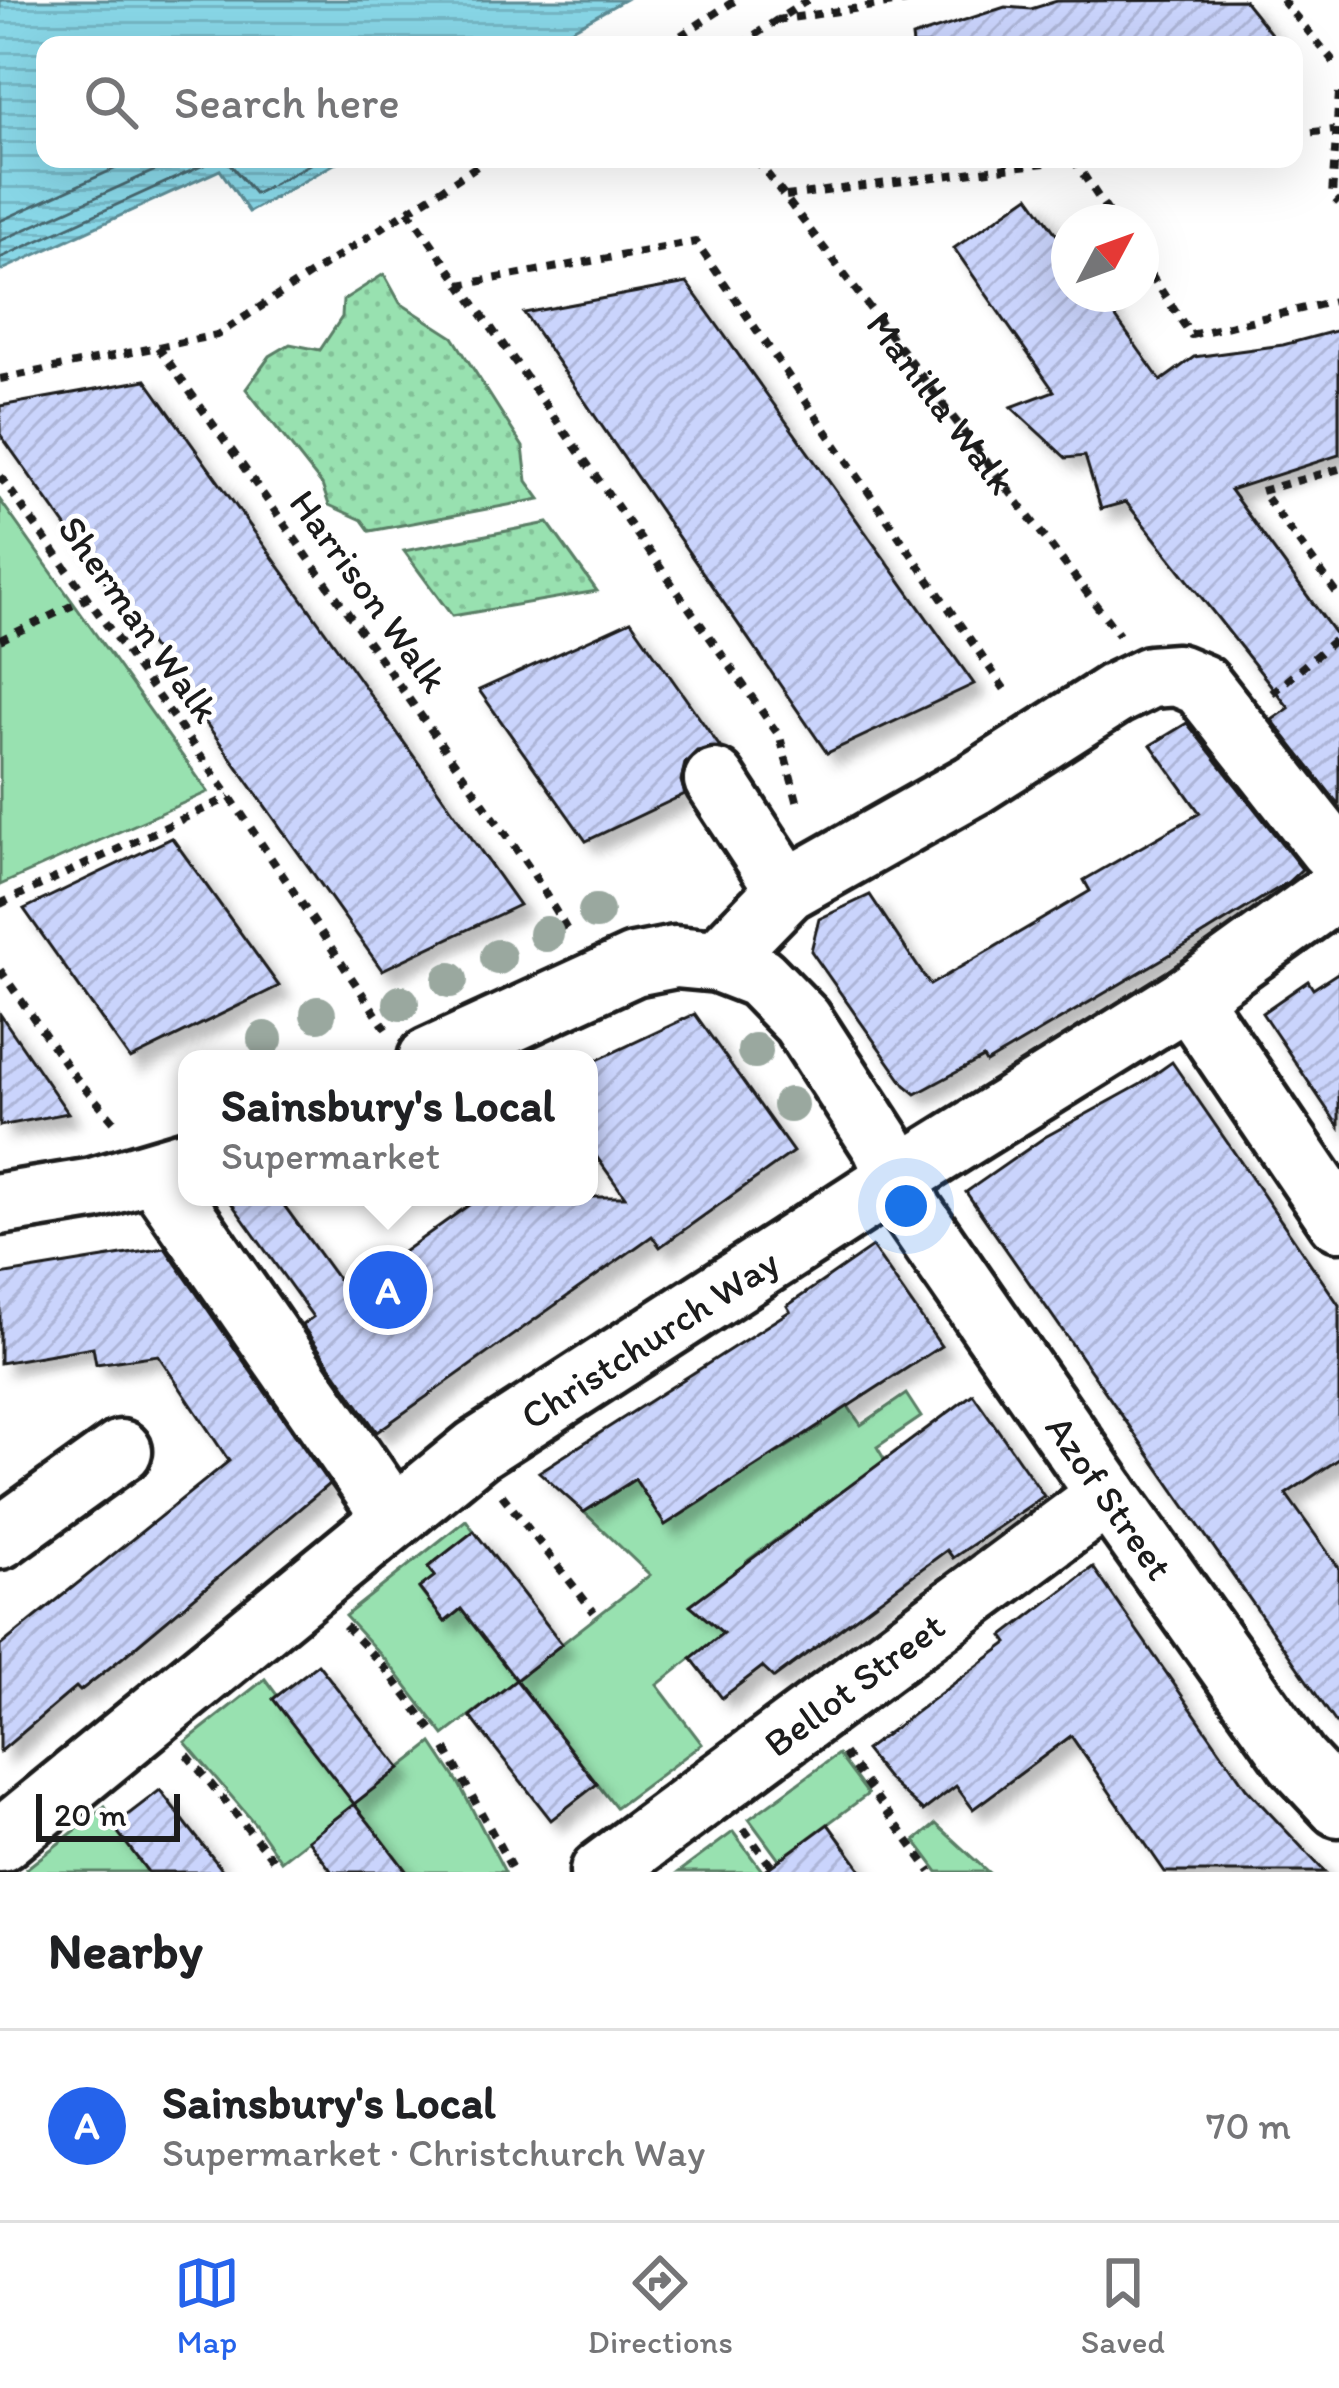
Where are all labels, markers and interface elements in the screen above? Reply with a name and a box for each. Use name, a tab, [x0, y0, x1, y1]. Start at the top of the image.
search box	[36, 36, 1303, 168]
icon: search	[78, 69, 144, 135]
text: Search here	[174, 75, 400, 129]
north arrow	[1051, 204, 1159, 312]
street label: Manilla Walk	[857, 302, 1026, 503]
street label: Harrison Walk	[280, 480, 458, 702]
street label: Sherman Walk	[48, 507, 230, 731]
popup	[178, 1050, 598, 1206]
text: Sainsbury's Local	[221, 1078, 555, 1132]
text: Supermarket	[221, 1132, 440, 1179]
your location	[876, 1176, 936, 1236]
street label: Christchurch Way	[512, 1238, 787, 1439]
pin: A	[349, 1245, 427, 1335]
street label: Azof Street	[1036, 1406, 1184, 1588]
street label: Bellot Street	[754, 1602, 953, 1766]
scale bar	[36, 1788, 180, 1841]
text: 20 m	[54, 1795, 127, 1834]
text: Nearby	[48, 1920, 203, 1981]
text: Sainsbury's Local	[162, 2075, 496, 2129]
text: A	[75, 2102, 99, 2149]
text: 70 m	[1206, 2102, 1291, 2149]
text: Supermarket · Christchurch Way	[162, 2129, 705, 2176]
tab: Map	[174, 2250, 240, 2361]
tab: Directions	[588, 2250, 733, 2361]
tab: Saved	[1081, 2250, 1165, 2361]

